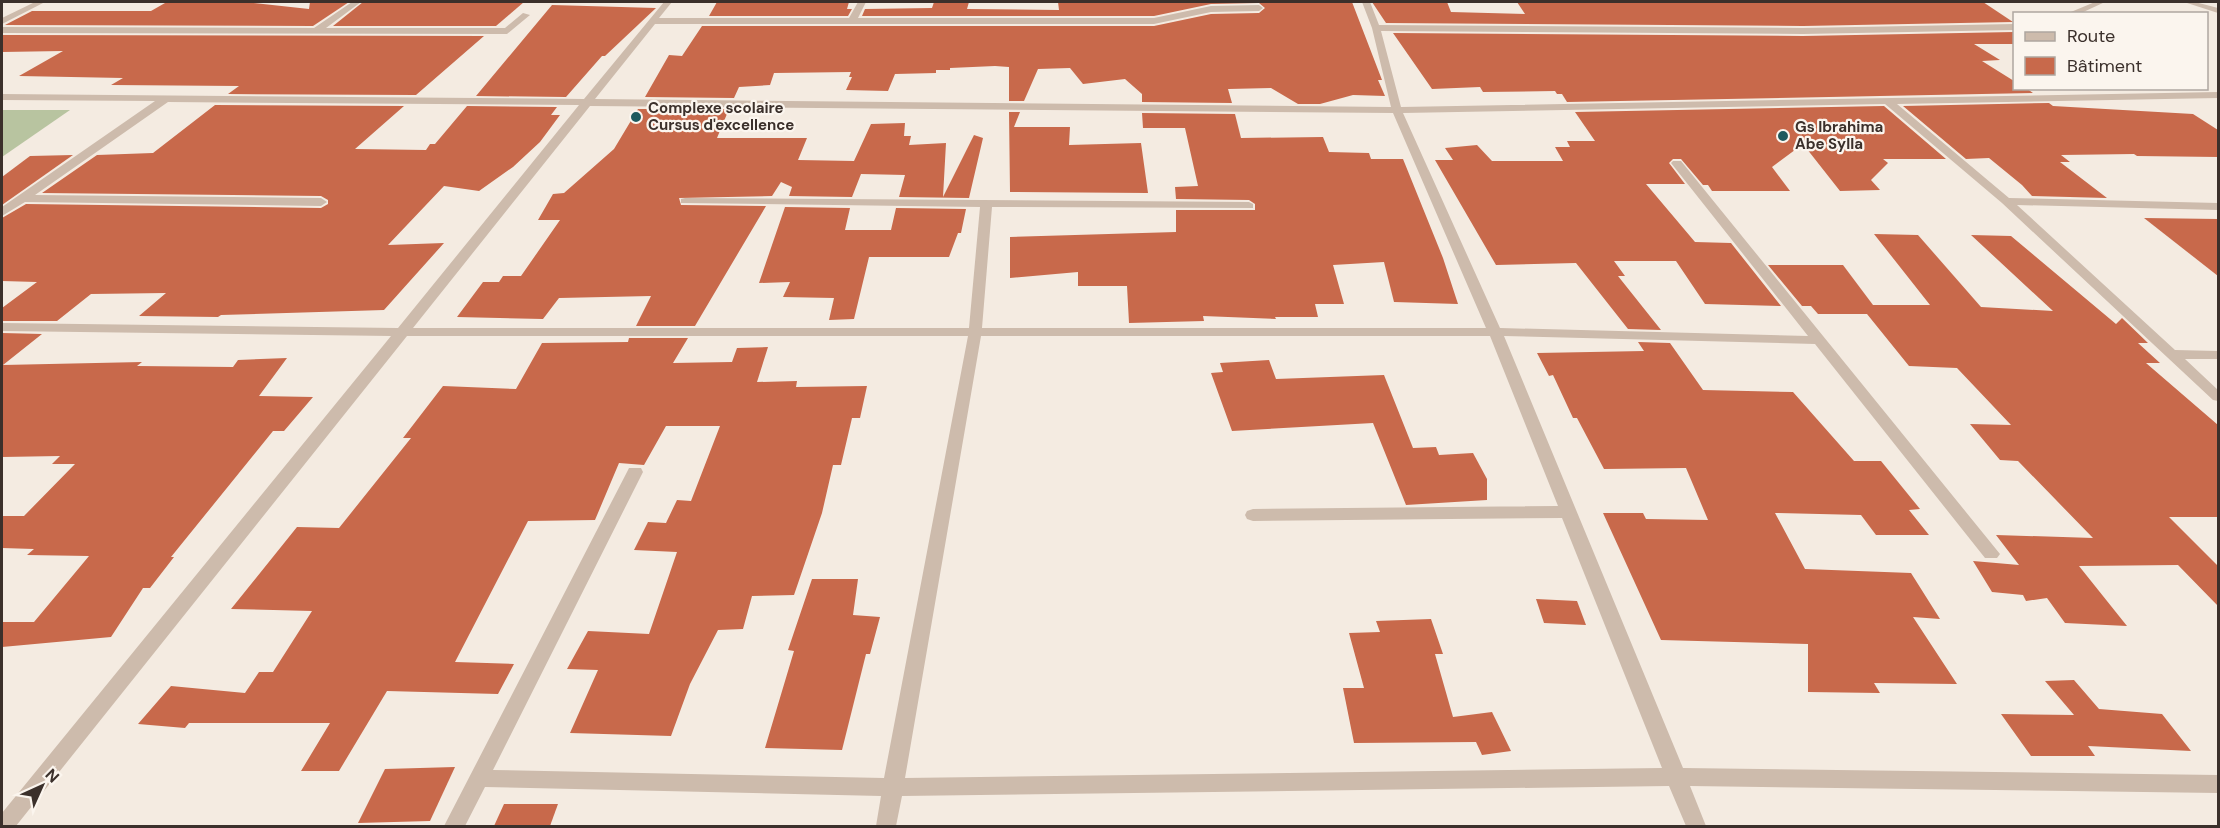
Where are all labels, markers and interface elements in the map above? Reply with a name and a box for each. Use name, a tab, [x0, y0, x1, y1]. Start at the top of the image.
legend	[2013, 12, 2208, 90]
text: Route	[2067, 24, 2115, 48]
text: Bâtiment	[2067, 54, 2142, 78]
place label: Complexe scolaire Cursus d'excellence	[648, 98, 794, 135]
marker: Complexe scolaire Cursus d'excellence	[629, 110, 643, 124]
place label: Gs Ibrahima Abe Sylla	[1795, 117, 1883, 154]
marker: Gs Ibrahima Abe Sylla	[1776, 129, 1790, 143]
north arrow	[12, 756, 72, 816]
text: N	[41, 764, 64, 787]

